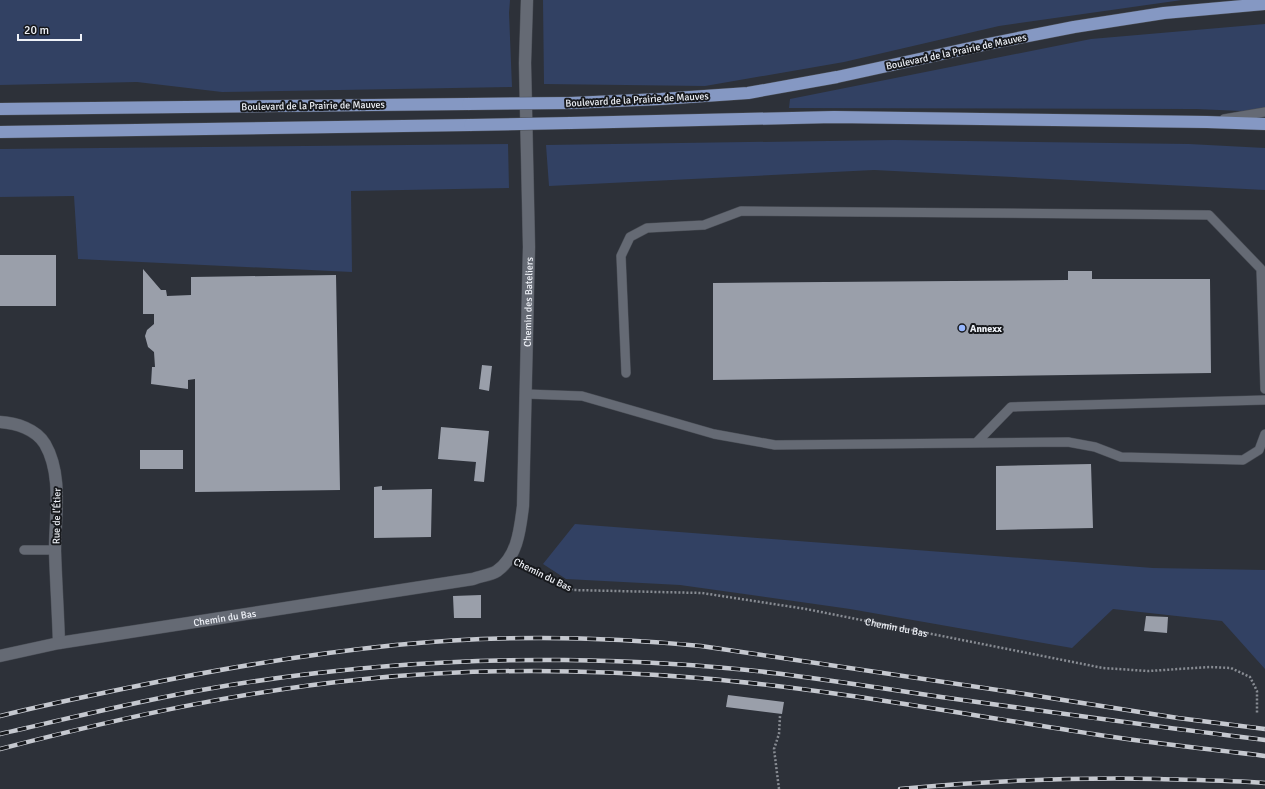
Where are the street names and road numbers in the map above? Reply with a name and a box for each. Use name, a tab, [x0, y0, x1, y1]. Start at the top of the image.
street label: Boulevard de la Prairie de Mauves	[885, 31, 1028, 73]
street label: Boulevard de la Prairie de Mauves	[565, 90, 710, 110]
street label: Boulevard de la Prairie de Mauves	[241, 99, 385, 113]
street label: Chemin des Bateliers	[522, 256, 536, 347]
street label: Rue de l'Étier	[50, 487, 63, 544]
street label: Chemin du Bas	[511, 556, 574, 594]
street label: Chemin du Bas	[193, 608, 258, 629]
street label: Chemin du Bas	[864, 616, 929, 640]

